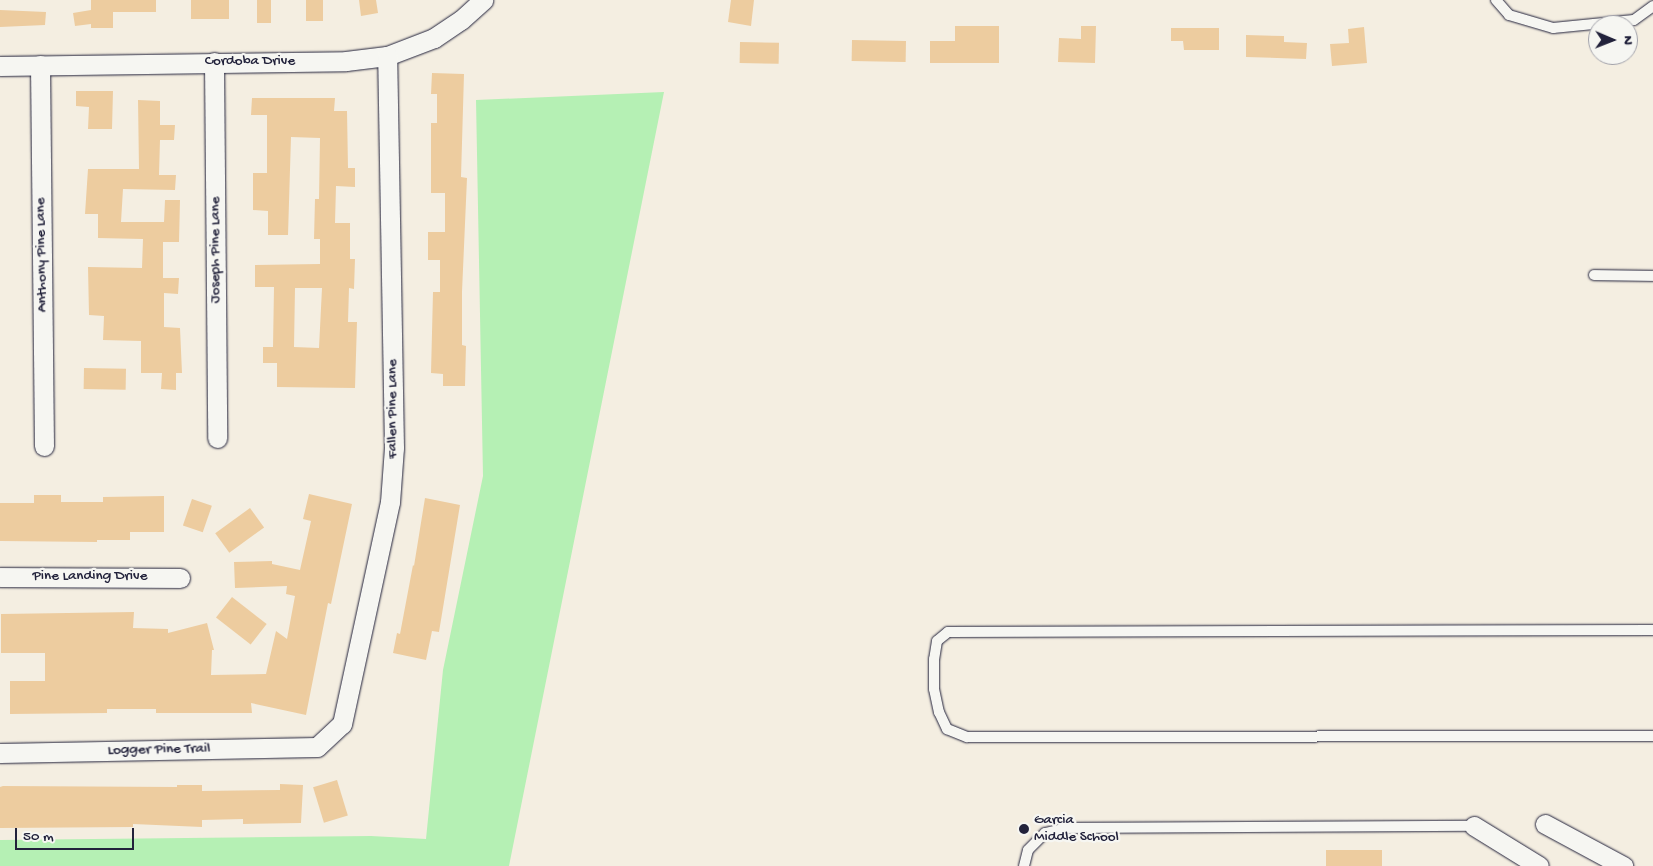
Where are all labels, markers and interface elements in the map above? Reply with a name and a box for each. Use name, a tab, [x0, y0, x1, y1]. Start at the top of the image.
north arrow	[1588, 15, 1638, 65]
text: N	[1619, 36, 1636, 45]
street label: Cordoba Drive	[205, 53, 295, 71]
street label: Joseph Pine Lane	[207, 197, 225, 303]
street label: Anthony Pine Lane	[32, 198, 52, 312]
street label: Fallen Pine Lane	[384, 359, 402, 459]
street label: Pine Landing Drive	[33, 568, 147, 586]
street label: Logger Pine Trail	[107, 740, 211, 760]
place label: Garcia Middle School	[1034, 811, 1119, 846]
scale bar	[18, 818, 136, 850]
marker: Garcia Middle School	[1018, 823, 1030, 835]
text: 50 m	[23, 828, 54, 846]

